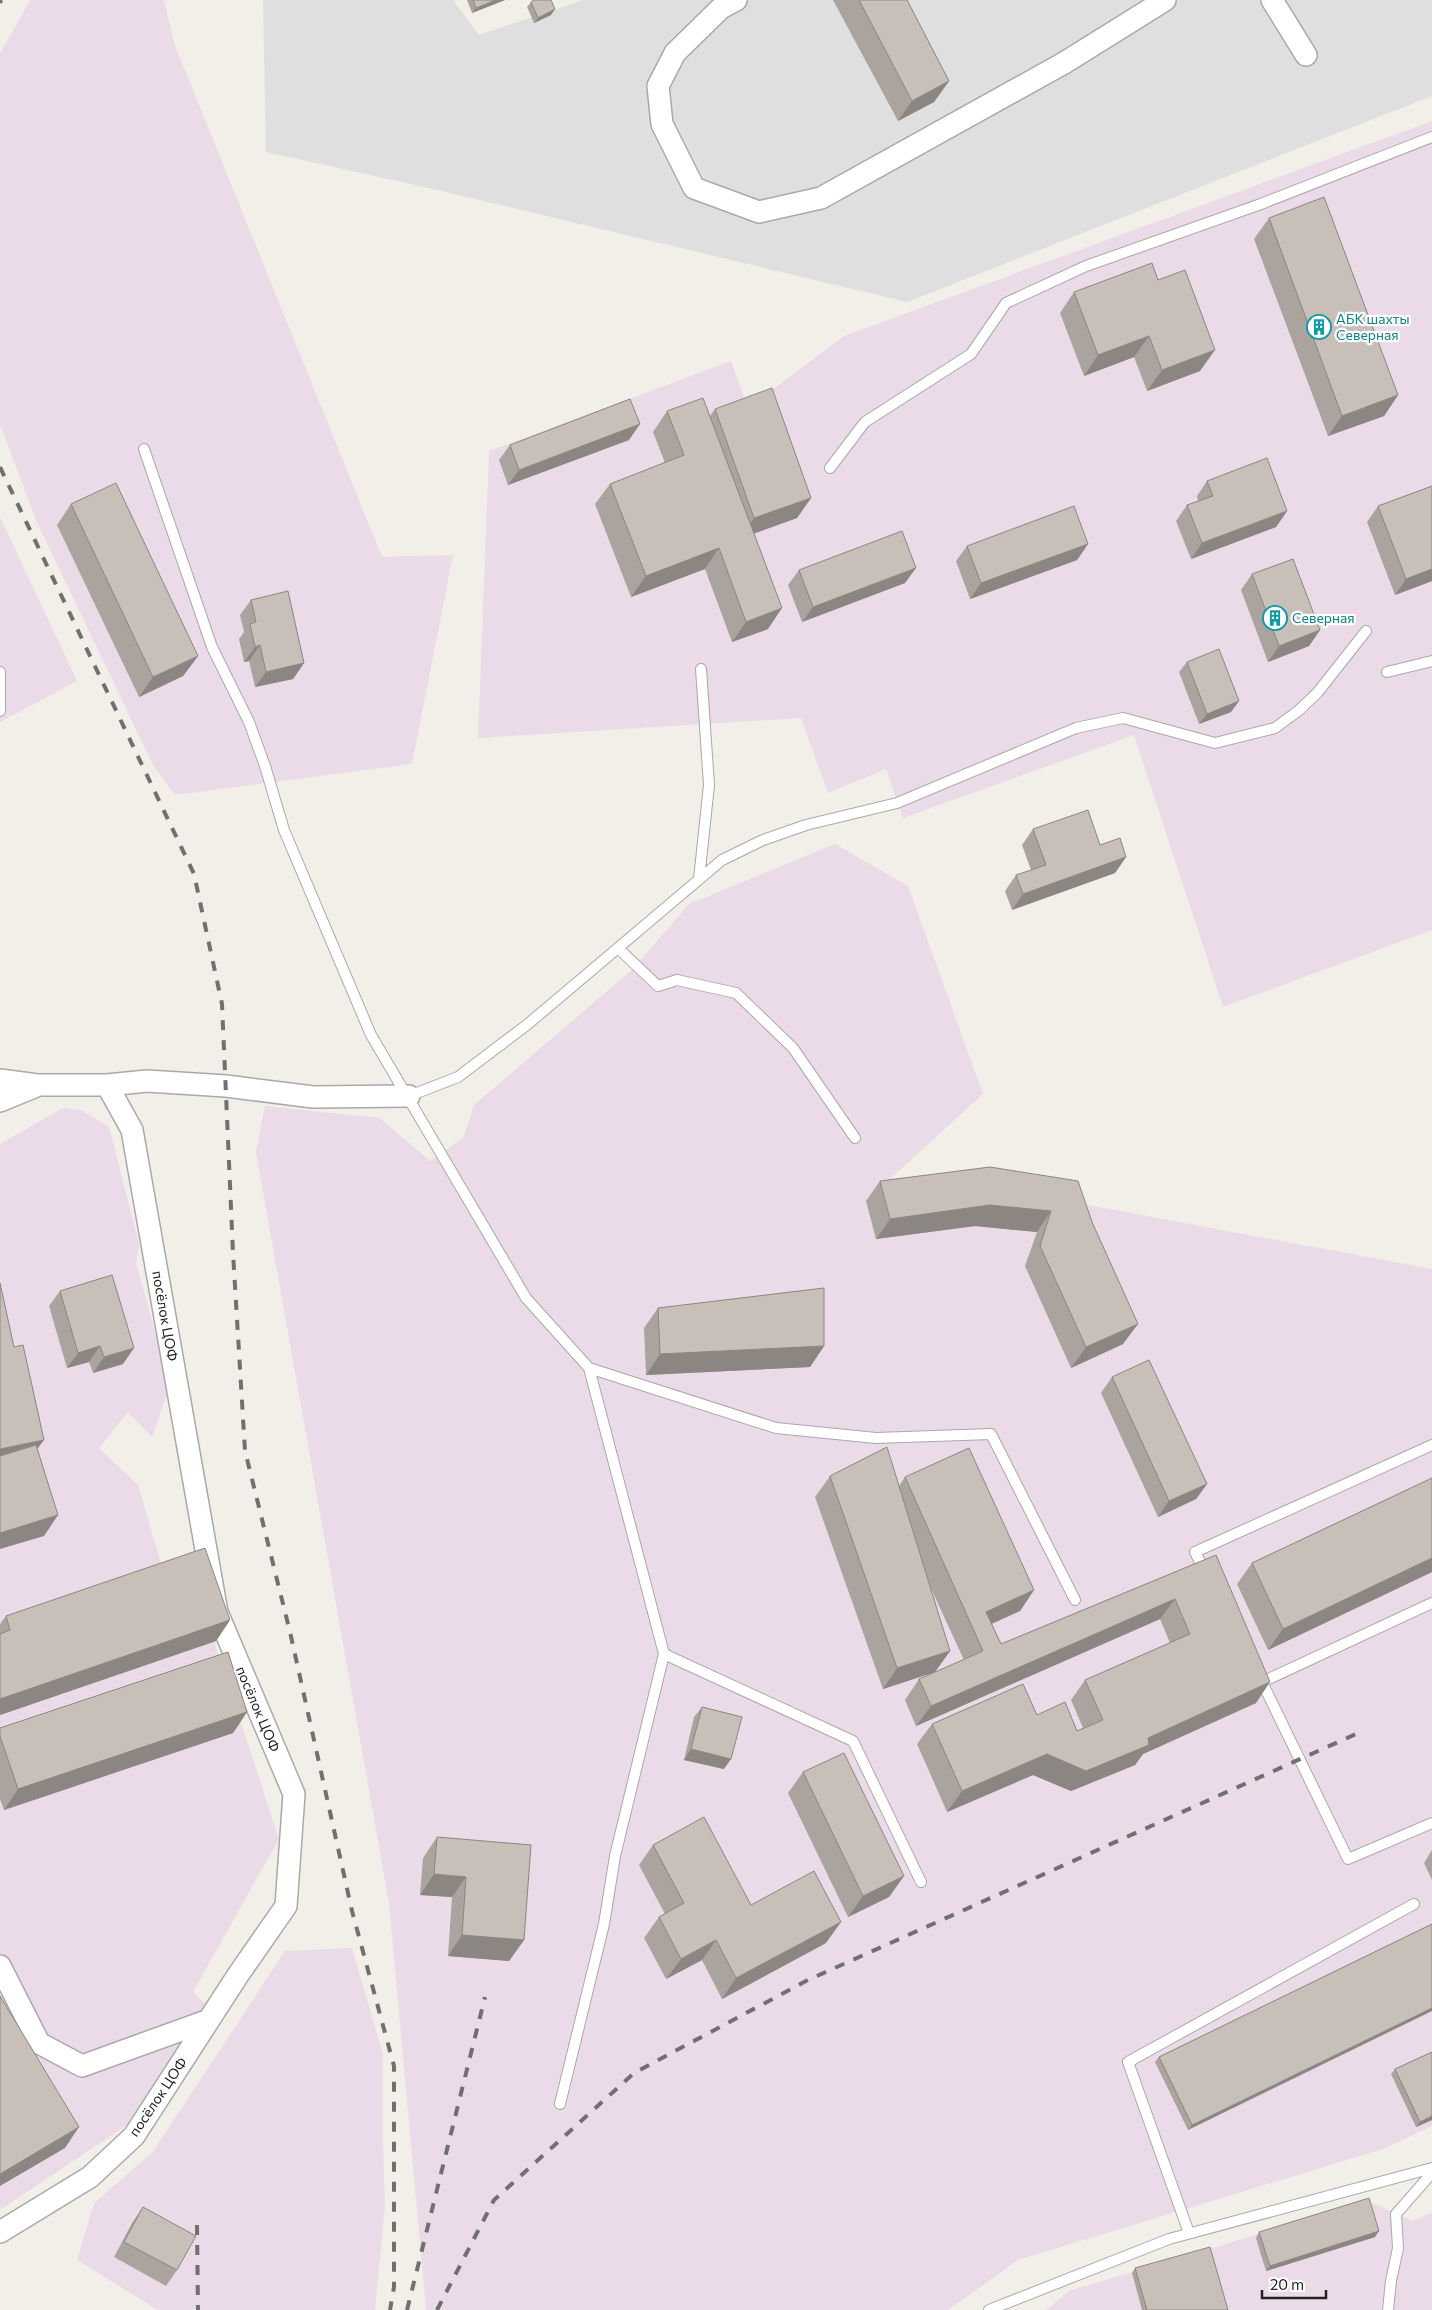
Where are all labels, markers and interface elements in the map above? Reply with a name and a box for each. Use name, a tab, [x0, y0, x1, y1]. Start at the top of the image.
place label: АБК шахты Северная	[1336, 310, 1410, 343]
building icon: АБК шахты Северная	[1306, 314, 1332, 340]
building icon: Северная	[1262, 605, 1288, 631]
place label: Северная	[1292, 609, 1355, 626]
street label: посёлок ЦОФ	[149, 1269, 182, 1362]
street label: посёлок ЦОФ	[233, 1663, 284, 1754]
street label: посёлок ЦОФ	[125, 2054, 190, 2139]
scale bar	[1262, 2268, 1326, 2300]
text: 20 m	[1270, 2275, 1304, 2293]

